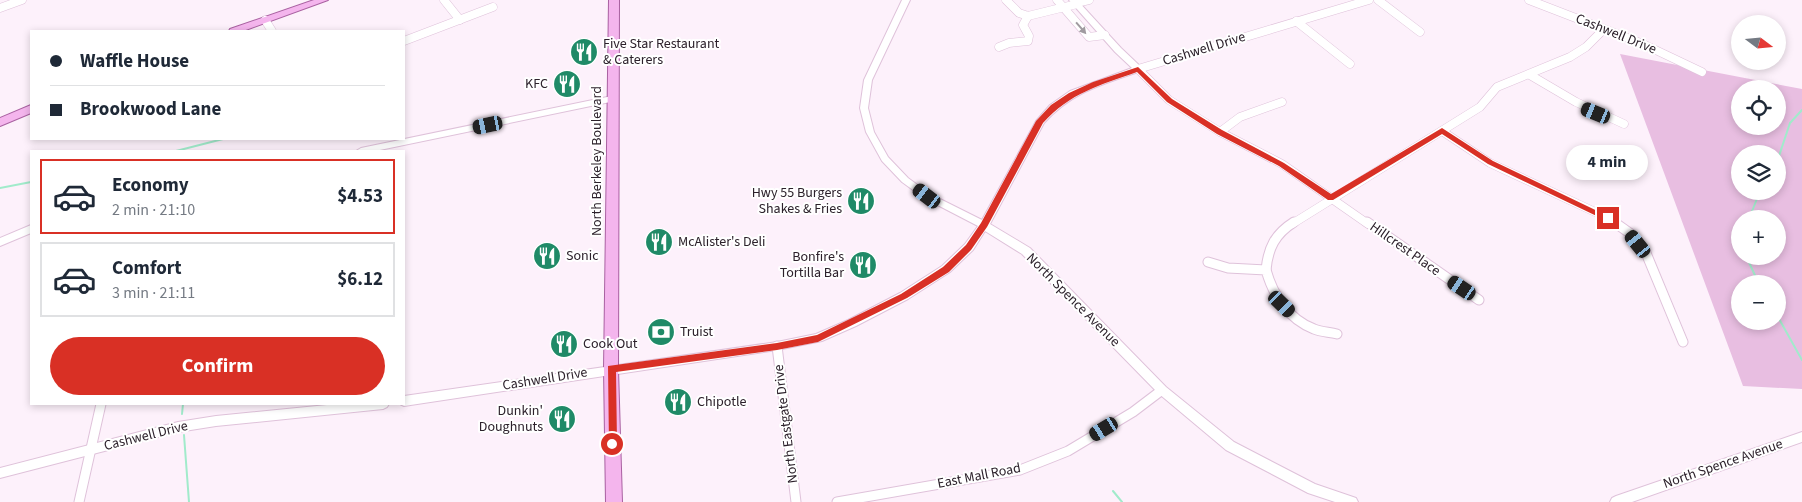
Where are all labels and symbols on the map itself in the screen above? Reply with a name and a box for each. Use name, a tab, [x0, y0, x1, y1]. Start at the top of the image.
street label: Cashwell Drive	[1572, 9, 1660, 59]
north arrow	[1731, 15, 1786, 70]
one-way arrow	[1075, 22, 1087, 34]
street label: Cashwell Drive	[1160, 27, 1248, 71]
place label: Five Star Restaurant & Caterers	[603, 34, 720, 70]
restaurant icon: Five Star Restaurant & Caterers	[569, 37, 599, 67]
restaurant icon: KFC	[552, 69, 582, 99]
place label: KFC	[525, 74, 548, 94]
street label: North Berkeley Boulevard	[587, 86, 607, 236]
car	[1579, 100, 1612, 126]
car	[471, 115, 504, 135]
callout: 4 min	[1567, 146, 1649, 180]
car	[910, 181, 943, 211]
place label: Hwy 55 Burgers Shakes & Fries	[752, 183, 842, 219]
restaurant icon: Hwy 55 Burgers Shakes & Fries	[846, 186, 876, 216]
route end	[1597, 207, 1619, 229]
street label: Hillcrest Place	[1365, 217, 1445, 281]
restaurant icon: McAlister's Deli	[644, 227, 674, 257]
car	[1622, 228, 1653, 260]
place label: McAlister's Deli	[678, 232, 766, 252]
restaurant icon: Sonic	[532, 241, 562, 271]
place label: Sonic	[566, 246, 599, 266]
place label: Bonfire's Tortilla Bar	[780, 247, 844, 283]
street label: North Spence Avenue	[1022, 249, 1124, 351]
restaurant icon: Bonfire's Tortilla Bar	[848, 250, 878, 280]
car	[1445, 273, 1478, 303]
car	[1266, 288, 1298, 320]
bank icon: Truist	[646, 317, 676, 347]
place label: Truist	[680, 322, 713, 342]
restaurant icon: Cook Out	[549, 329, 579, 359]
place label: Cook Out	[583, 334, 638, 354]
street label: Cashwell Drive	[501, 362, 589, 396]
street label: North Eastgate Drive	[769, 363, 803, 485]
restaurant icon: Chipotle	[663, 387, 693, 417]
place label: Chipotle	[697, 392, 746, 412]
place label: Dunkin' Doughnuts	[479, 401, 543, 437]
restaurant icon: Dunkin' Doughnuts	[547, 404, 577, 434]
car	[1087, 415, 1120, 443]
street label: Cashwell Drive	[102, 416, 190, 456]
route start	[601, 433, 623, 455]
street label: North Spence Avenue	[1660, 434, 1786, 494]
street label: East Mall Road	[935, 458, 1023, 494]

